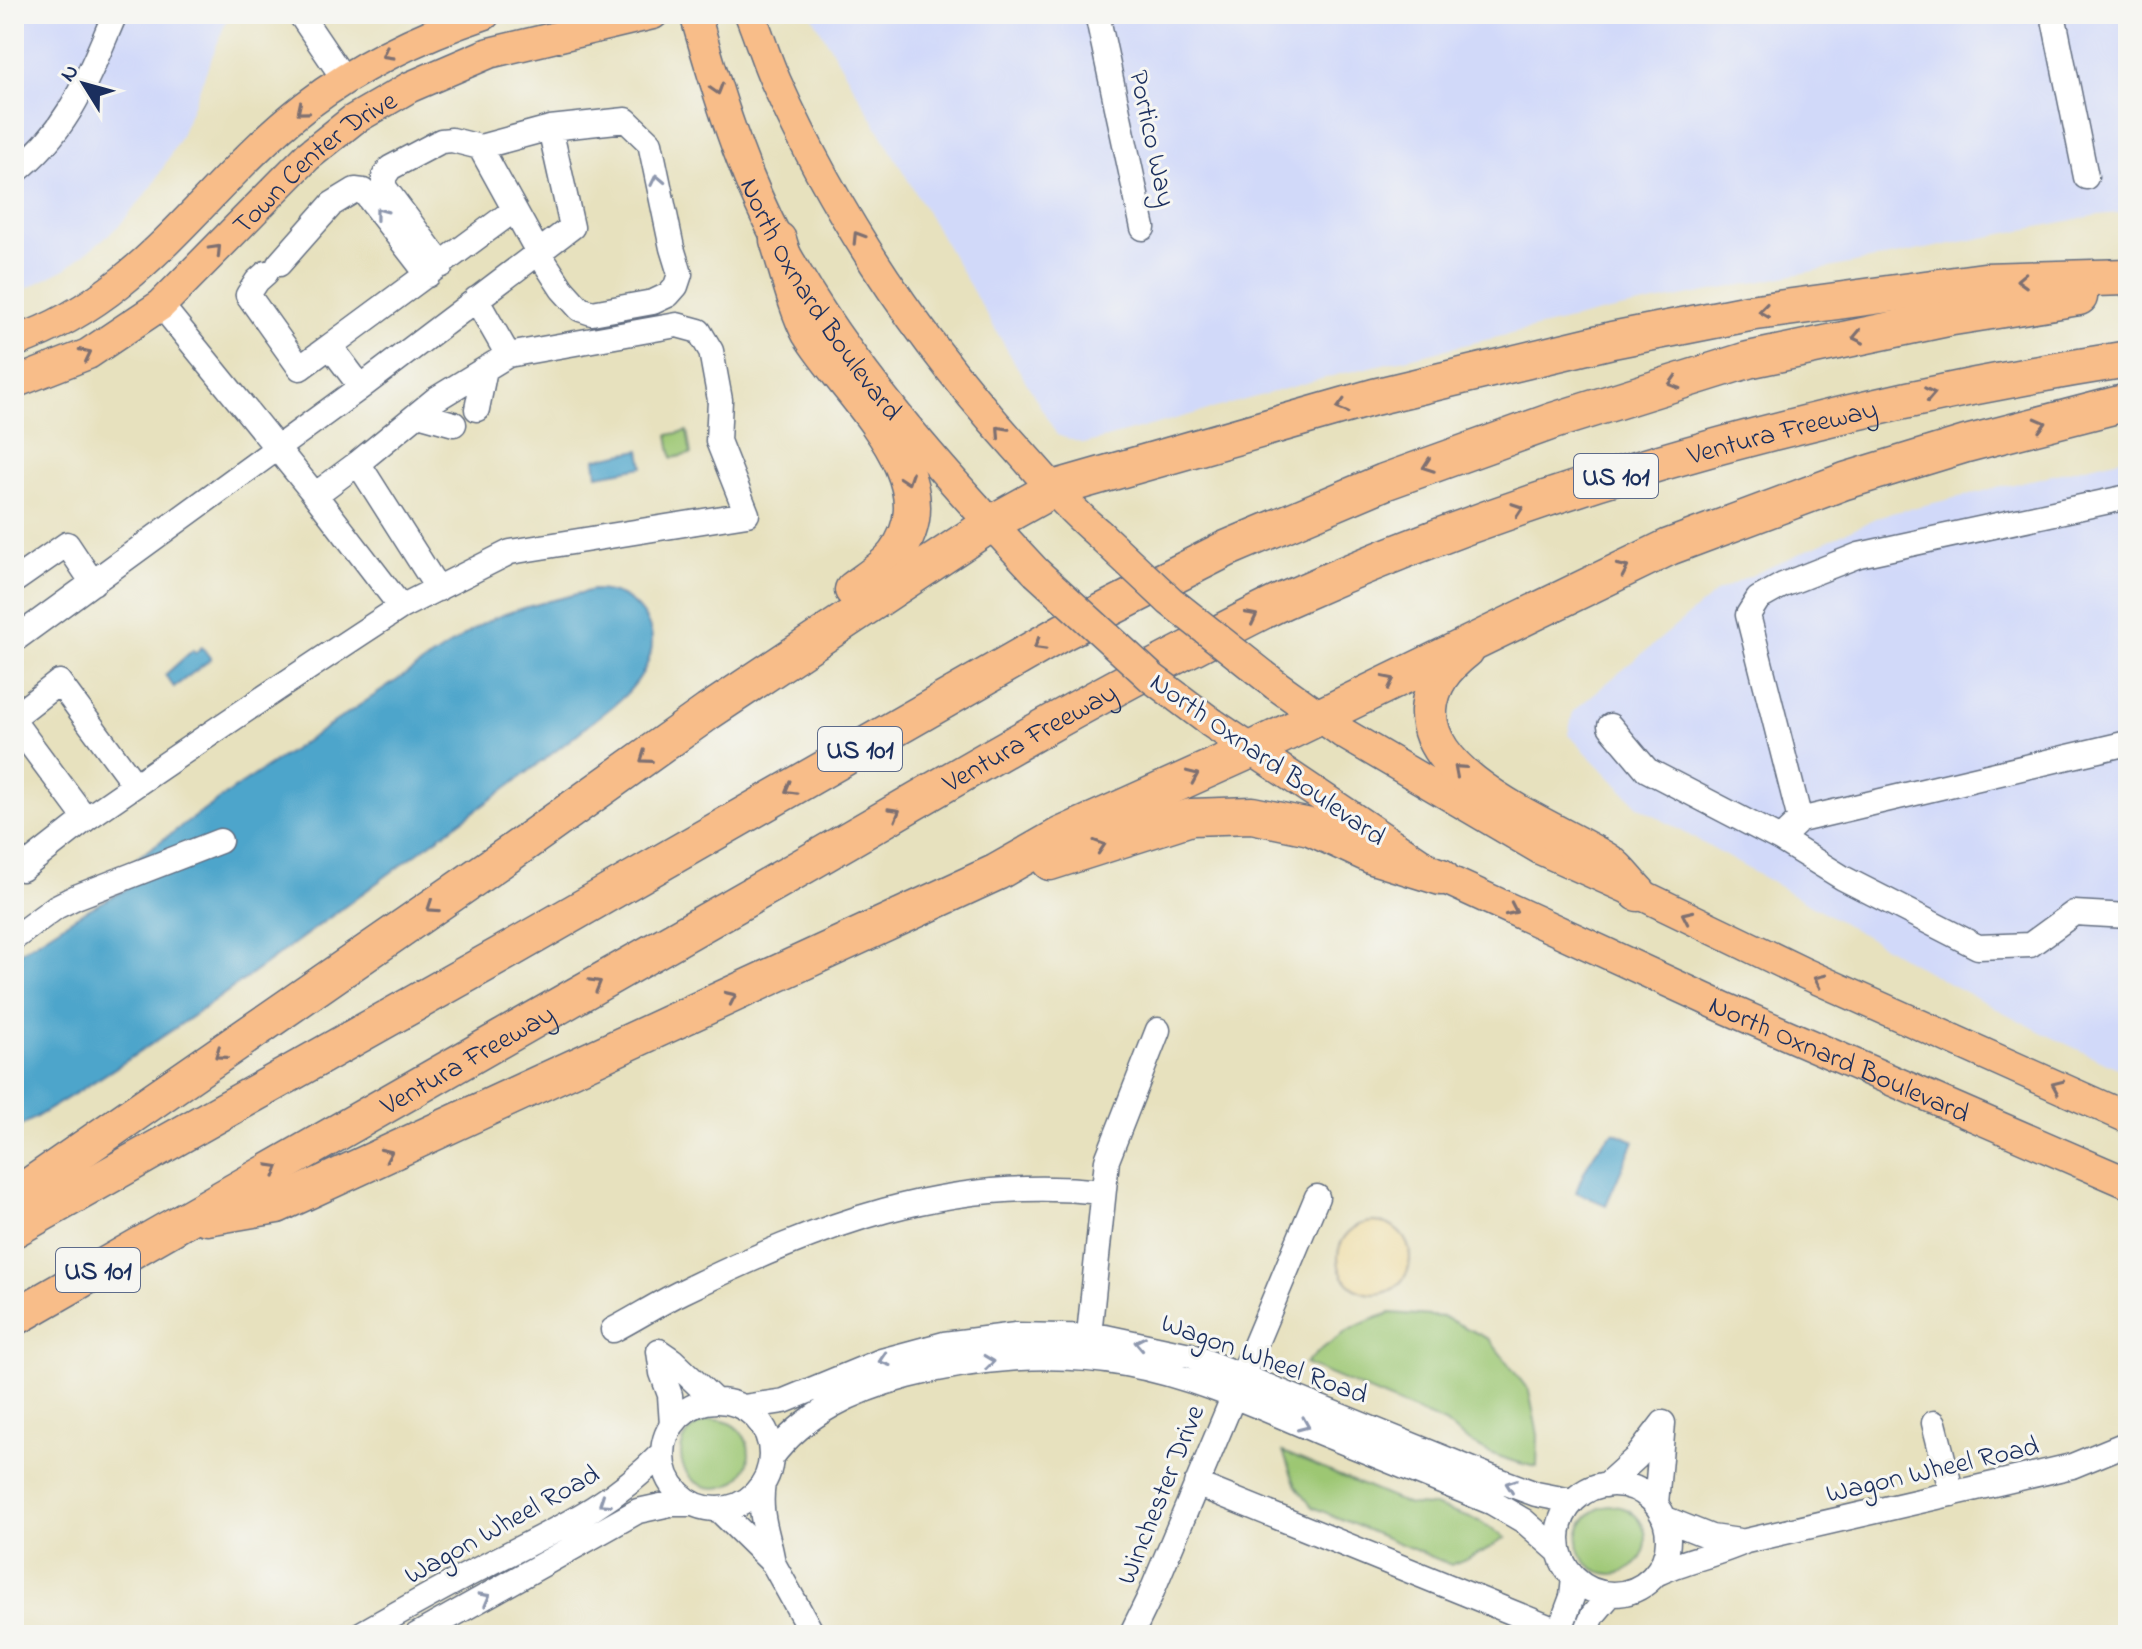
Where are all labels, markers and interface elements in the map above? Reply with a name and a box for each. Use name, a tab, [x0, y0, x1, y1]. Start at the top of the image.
north arrow	[44, 44, 124, 124]
one-way arrow	[381, 44, 396, 60]
text: N	[53, 58, 88, 89]
street label: Portico Way	[1116, 67, 1185, 211]
one-way arrow	[708, 81, 724, 95]
street label: Town Center Drive	[224, 82, 406, 245]
one-way arrow	[297, 100, 312, 115]
street label: North Oxnard Boulevard	[727, 172, 911, 431]
one-way arrow	[649, 173, 666, 187]
one-way arrow	[375, 208, 390, 222]
one-way arrow	[852, 231, 867, 246]
one-way arrow	[206, 244, 220, 259]
one-way arrow	[2015, 271, 2028, 288]
one-way arrow	[1757, 302, 1771, 319]
one-way arrow	[1852, 328, 1866, 345]
one-way arrow	[78, 348, 92, 363]
one-way arrow	[1668, 374, 1682, 390]
one-way arrow	[1923, 387, 1937, 404]
street label: Ventura Freeway	[1682, 390, 1882, 478]
one-way arrow	[1335, 397, 1349, 414]
one-way arrow	[2034, 417, 2048, 434]
one-way arrow	[997, 426, 1011, 441]
road number: US 101	[1574, 454, 1658, 498]
one-way arrow	[1421, 456, 1435, 473]
one-way arrow	[897, 471, 913, 485]
one-way arrow	[1511, 502, 1525, 519]
one-way arrow	[1615, 563, 1630, 579]
one-way arrow	[1243, 612, 1258, 627]
one-way arrow	[1034, 635, 1048, 651]
street label: North Oxnard Boulevard	[1141, 664, 1394, 858]
street label: Ventura Freeway	[935, 674, 1125, 805]
one-way arrow	[1381, 675, 1395, 691]
road number: US 101	[818, 727, 902, 771]
one-way arrow	[639, 748, 653, 762]
one-way arrow	[1454, 766, 1469, 780]
one-way arrow	[1184, 769, 1199, 785]
one-way arrow	[784, 779, 799, 795]
one-way arrow	[886, 807, 901, 823]
one-way arrow	[1092, 839, 1106, 855]
one-way arrow	[427, 897, 441, 912]
one-way arrow	[1503, 900, 1518, 916]
one-way arrow	[1681, 910, 1695, 926]
one-way arrow	[1813, 974, 1828, 990]
one-way arrow	[588, 978, 602, 994]
street label: North Oxnard Boulevard	[1701, 986, 1975, 1136]
one-way arrow	[722, 991, 737, 1007]
street label: Ventura Freeway	[373, 995, 563, 1128]
one-way arrow	[214, 1044, 228, 1059]
one-way arrow	[2051, 1080, 2065, 1096]
one-way arrow	[378, 1148, 393, 1164]
one-way arrow	[265, 1163, 279, 1179]
road number: US 101	[56, 1248, 140, 1292]
street label: Wagon Wheel Road	[1155, 1304, 1373, 1417]
one-way arrow	[1134, 1335, 1147, 1352]
one-way arrow	[877, 1351, 891, 1367]
one-way arrow	[983, 1353, 996, 1370]
street label: Winchester Drive	[1108, 1399, 1217, 1591]
one-way arrow	[1296, 1416, 1311, 1432]
street label: Wagon Wheel Road	[1822, 1427, 2044, 1516]
street label: Wagon Wheel Road	[398, 1455, 608, 1597]
one-way arrow	[1505, 1478, 1519, 1495]
one-way arrow	[598, 1493, 613, 1508]
one-way arrow	[477, 1592, 492, 1607]

